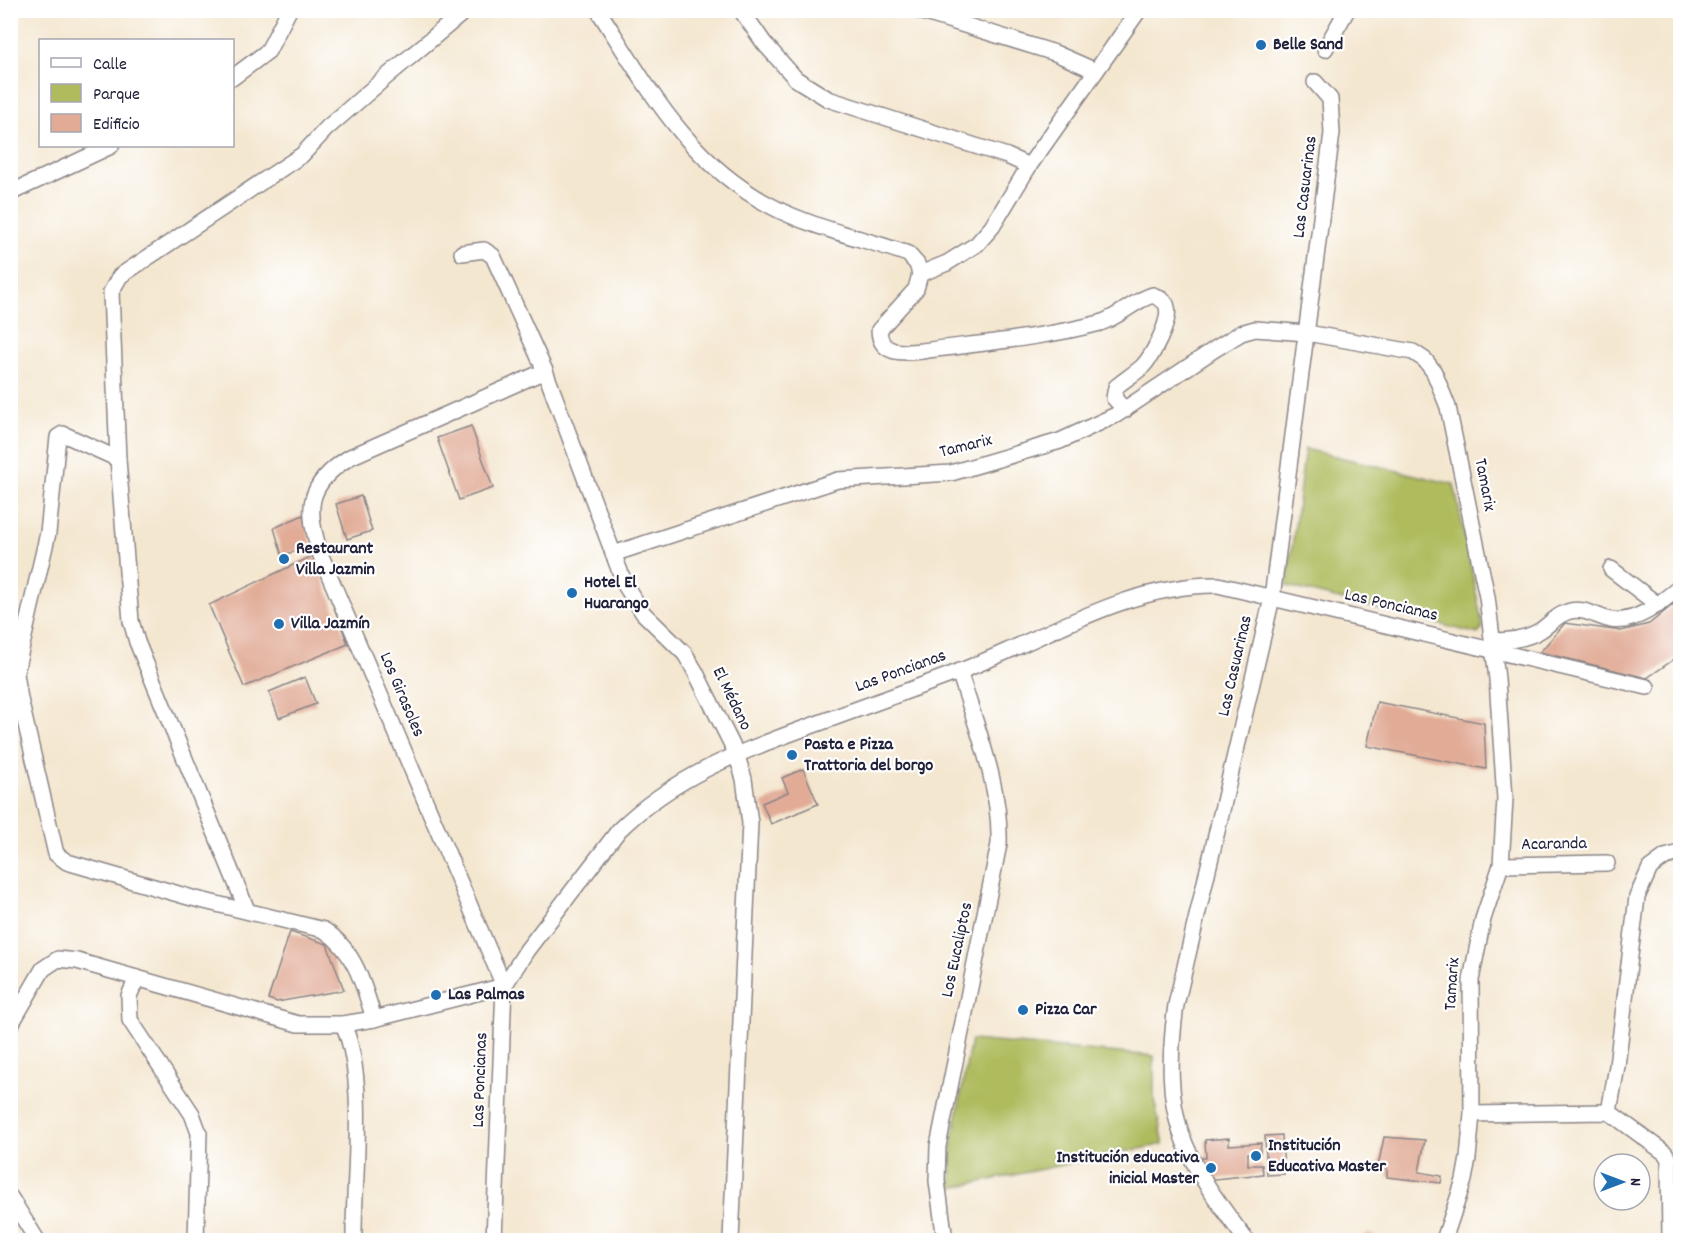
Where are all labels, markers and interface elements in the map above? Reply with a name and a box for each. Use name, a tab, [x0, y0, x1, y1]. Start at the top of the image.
place label: Belle Sand	[1273, 33, 1343, 58]
marker: Belle Sand	[1254, 38, 1268, 52]
legend	[39, 39, 234, 147]
text: Calle	[93, 53, 127, 78]
text: Parque	[93, 83, 140, 108]
text: Edificio	[93, 113, 140, 138]
street label: Las Casuarinas	[1287, 134, 1325, 240]
street label: Tamarix	[937, 428, 995, 466]
street label: Tamarix	[1467, 457, 1501, 514]
place label: Restaurant Villa Jazmin	[296, 537, 375, 583]
marker: Restaurant Villa Jazmin	[277, 552, 291, 566]
place label: Hotel El Huarango	[584, 571, 649, 617]
street label: Las Poncianas	[1342, 583, 1440, 629]
marker: Hotel El Huarango	[565, 586, 579, 600]
place label: Villa Jazmín	[291, 612, 370, 637]
street label: Las Casuarinas	[1212, 613, 1260, 719]
marker: Villa Jazmín	[272, 617, 286, 631]
street label: Las Poncianas	[852, 644, 950, 700]
street label: Los Girasoles	[372, 649, 430, 741]
street label: El Médano	[705, 663, 757, 735]
place label: Pasta e Pizza Trattoria del borgo	[804, 733, 933, 779]
marker: Pasta e Pizza Trattoria del borgo	[785, 748, 799, 762]
street label: Acaranda	[1521, 832, 1588, 858]
street label: Los Eucaliptos	[936, 900, 980, 1000]
street label: Tamarix	[1439, 956, 1467, 1011]
place label: Las Palmas	[448, 983, 525, 1008]
marker: Las Palmas	[429, 988, 443, 1002]
place label: Pizza Car	[1035, 998, 1097, 1023]
marker: Pizza Car	[1016, 1003, 1030, 1017]
street label: Las Poncianas	[467, 1032, 495, 1128]
place label: Institución Educativa Master	[1268, 1134, 1386, 1180]
place label: Institución educativa inicial Master	[1057, 1146, 1200, 1192]
marker: Institución Educativa Master	[1249, 1149, 1263, 1163]
north arrow	[1592, 1152, 1652, 1212]
marker: Institución educativa inicial Master	[1204, 1161, 1218, 1175]
text: N	[1623, 1178, 1646, 1186]

